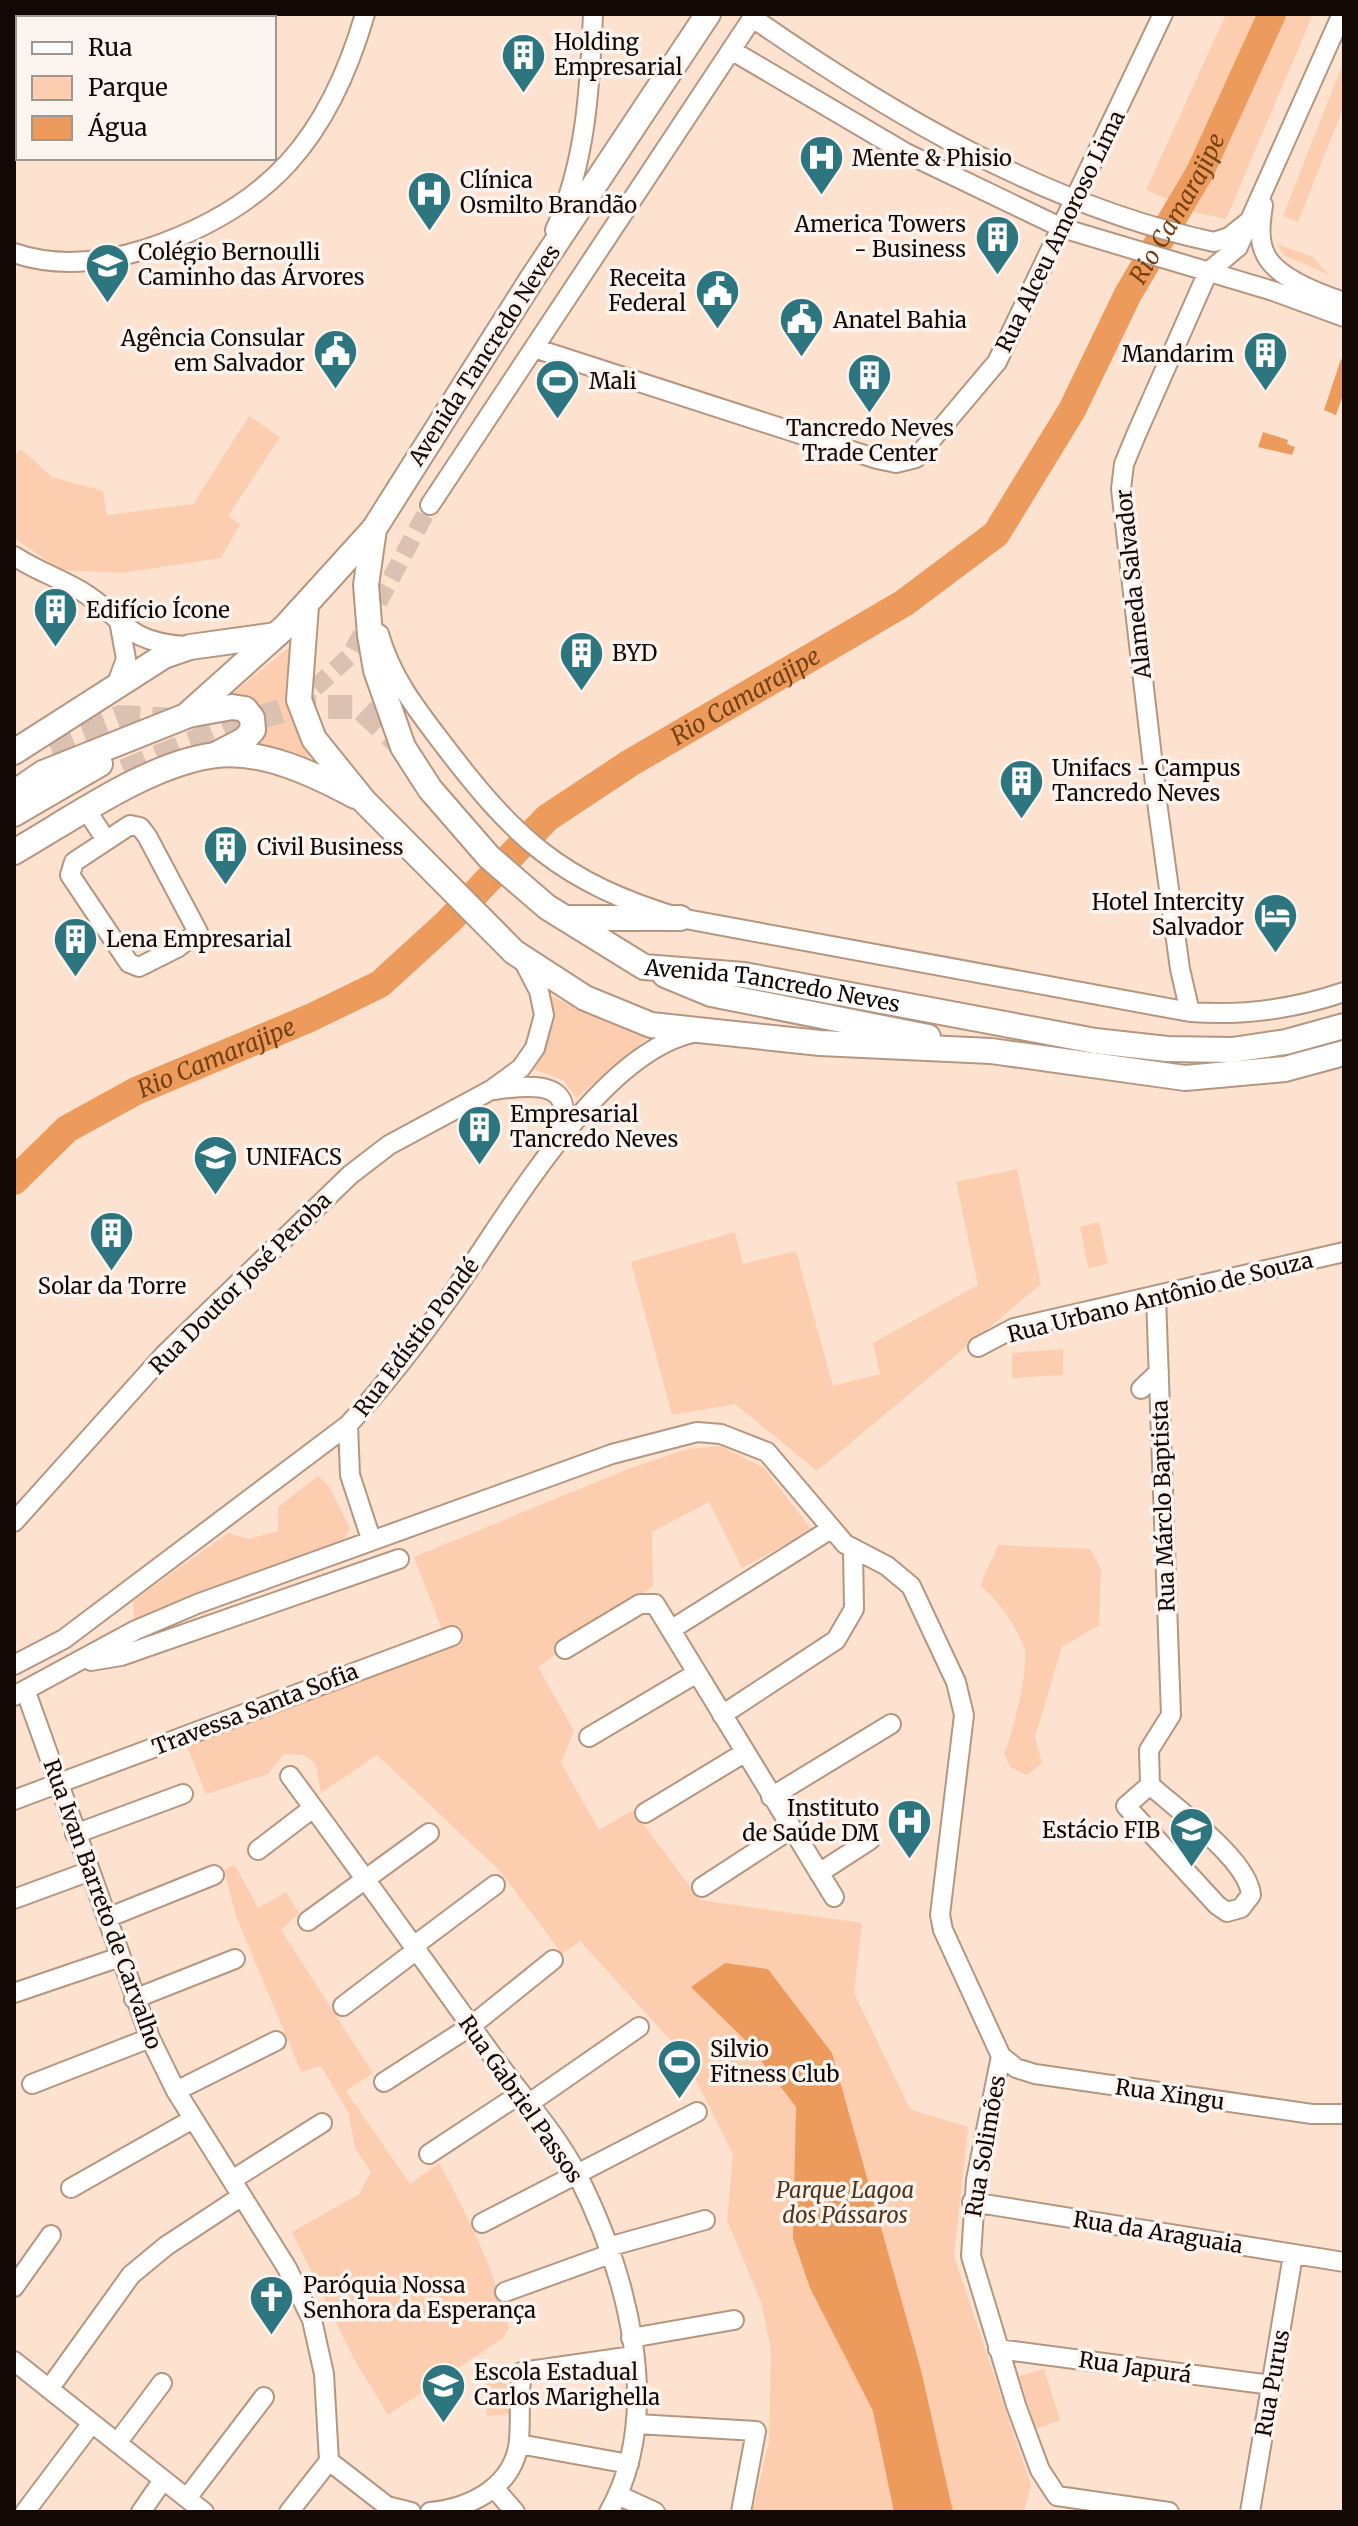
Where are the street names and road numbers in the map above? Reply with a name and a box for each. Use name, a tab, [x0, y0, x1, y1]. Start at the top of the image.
street label: Rua Alceu Amoroso Lima	[989, 106, 1131, 356]
street label: Avenida Tancredo Neves	[401, 239, 566, 472]
street label: Alameda Salvador	[1109, 488, 1157, 681]
street label: Avenida Tancredo Neves	[642, 953, 902, 1018]
street label: Rua Doutor José Peroba	[143, 1186, 337, 1380]
street label: Rua Urbano Antônio de Souza	[1004, 1245, 1316, 1349]
street label: Rua Edístio Pondé	[347, 1252, 485, 1422]
street label: Rua Márclo Baptista	[1145, 1399, 1181, 1612]
street label: Travessa Santa Sofia	[148, 1657, 362, 1761]
street label: Rua Ivan Barreto de Carvalho	[37, 1755, 169, 2053]
street label: Rua Gabriel Passos	[453, 2010, 589, 2188]
street label: Rua Xingu	[1113, 2072, 1227, 2116]
street label: Rua Solimões	[959, 2073, 1011, 2219]
street label: Rua da Araguaia	[1071, 2205, 1245, 2259]
street label: Rua Purus	[1249, 2327, 1295, 2439]
street label: Rua Japurá	[1077, 2345, 1193, 2389]

